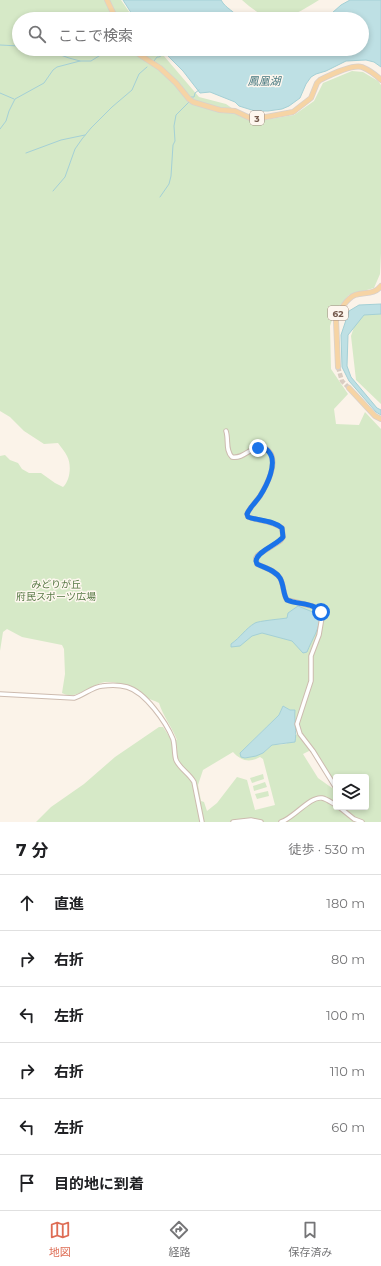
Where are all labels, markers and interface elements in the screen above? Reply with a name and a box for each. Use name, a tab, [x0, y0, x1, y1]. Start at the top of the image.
search box	[12, 12, 369, 56]
icon: search	[26, 23, 48, 45]
text: ここで検索	[58, 26, 133, 45]
water label: 鳳凰湖	[248, 74, 282, 88]
road number: 3	[250, 111, 264, 125]
road number: 62	[328, 306, 348, 320]
route end	[249, 439, 267, 457]
park label: みどりが丘 府民スポーツ広場	[16, 578, 96, 603]
route start	[312, 603, 330, 621]
map controls	[333, 774, 369, 810]
button: layers	[333, 774, 369, 810]
text: 7 分	[16, 840, 48, 860]
text: 徒歩 · 530 m	[288, 841, 365, 857]
icon: ahead	[16, 892, 38, 914]
text: 直進	[54, 894, 84, 913]
text: 180 m	[326, 895, 365, 911]
icon: right	[16, 948, 38, 970]
text: 右折	[54, 950, 84, 969]
text: 80 m	[331, 951, 365, 967]
icon: left	[16, 1004, 38, 1026]
text: 左折	[54, 1006, 84, 1025]
text: 100 m	[326, 1007, 365, 1023]
icon: right	[16, 1060, 38, 1082]
text: 右折	[54, 1062, 84, 1081]
text: 110 m	[330, 1063, 365, 1079]
icon: left	[16, 1116, 38, 1138]
text: 左折	[54, 1118, 84, 1137]
text: 60 m	[331, 1119, 365, 1135]
icon: arrive	[16, 1172, 38, 1194]
text: 目的地に到着	[54, 1174, 144, 1193]
tab: 地図	[49, 1219, 71, 1259]
tab: 経路	[168, 1219, 190, 1259]
tab: 保存済み	[288, 1219, 332, 1259]

